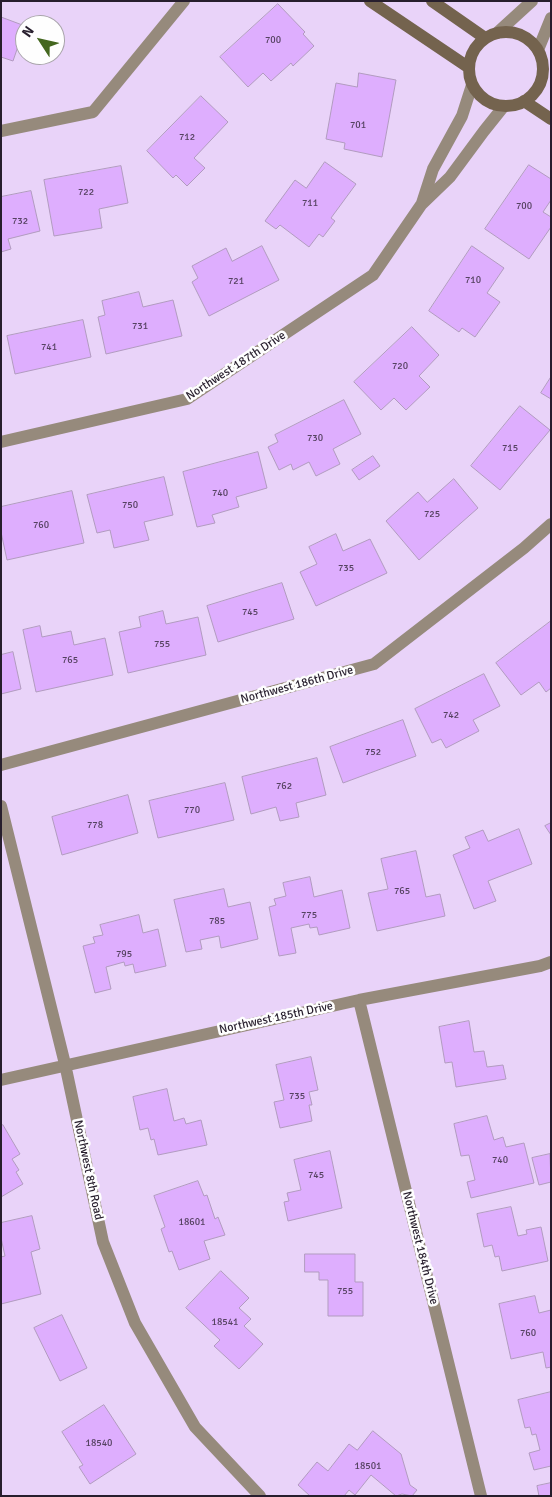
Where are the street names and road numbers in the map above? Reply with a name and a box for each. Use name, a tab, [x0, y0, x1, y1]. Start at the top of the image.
street label: Northwest 187th Drive	[183, 328, 289, 404]
street label: Northwest 186th Drive	[239, 663, 355, 707]
street label: Northwest 185th Drive	[218, 999, 334, 1037]
street label: Northwest 8th Road	[70, 1119, 106, 1221]
street label: Northwest 184th Drive	[399, 1190, 441, 1306]

